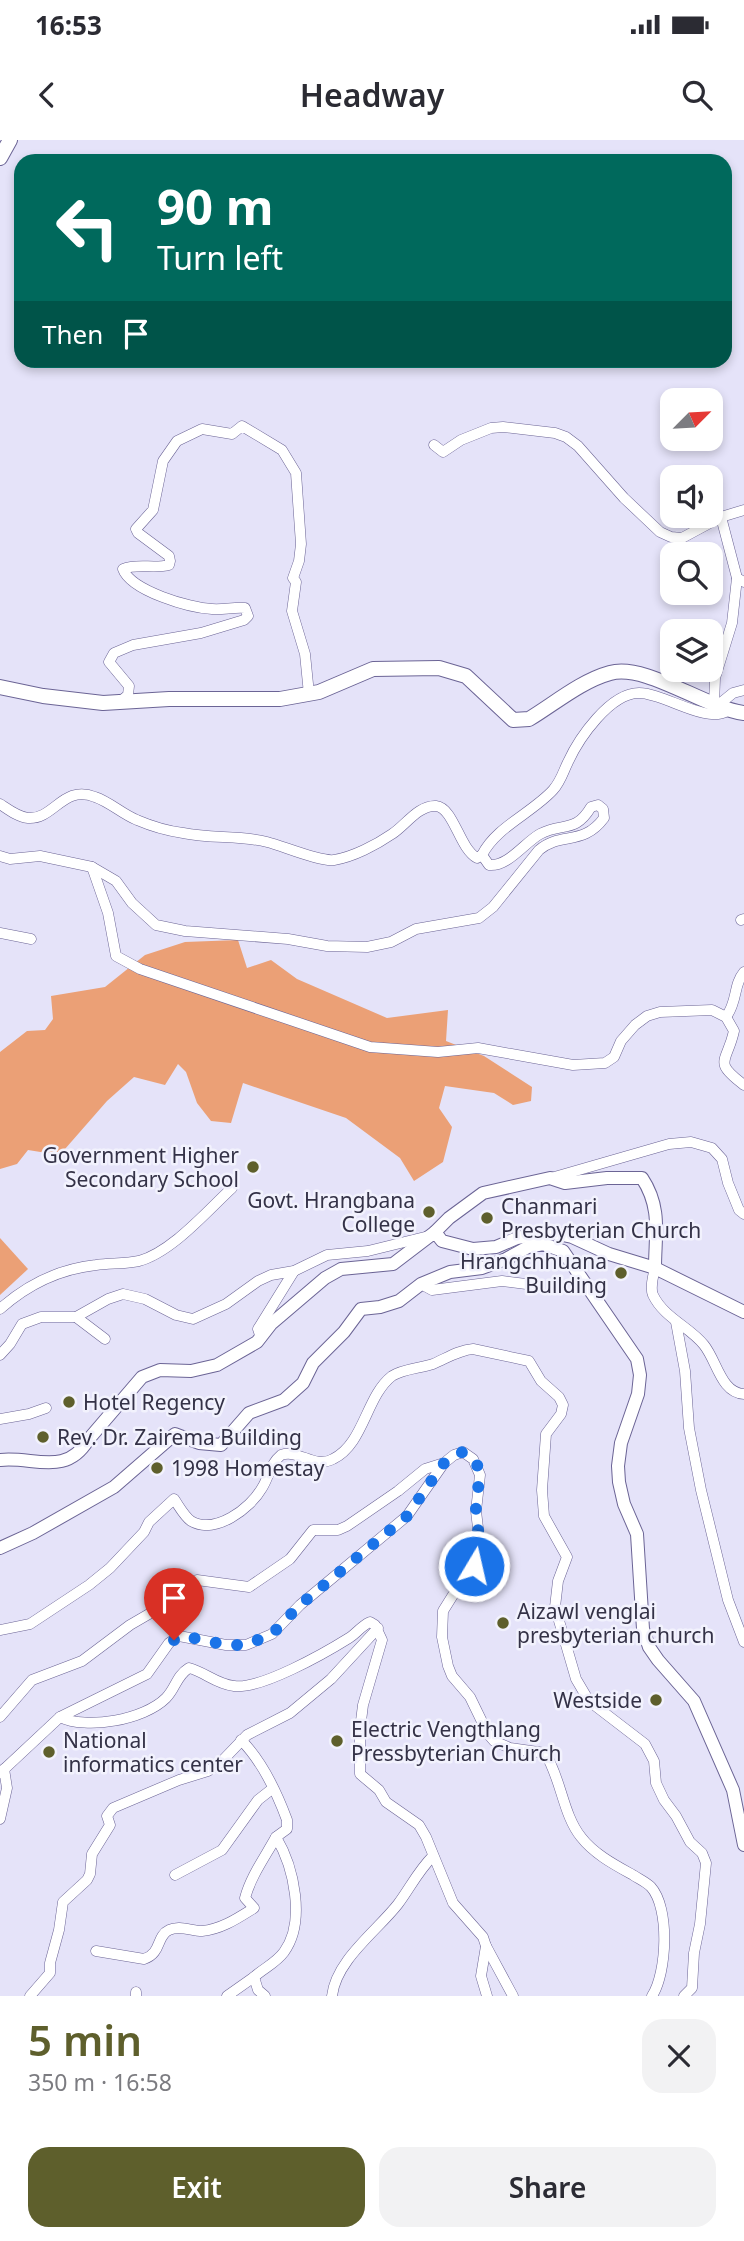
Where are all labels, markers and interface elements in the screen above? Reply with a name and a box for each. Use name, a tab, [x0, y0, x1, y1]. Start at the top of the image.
text: 16:53	[35, 7, 102, 43]
text: Headway	[300, 73, 444, 116]
icon: back	[28, 76, 66, 114]
icon: search	[678, 76, 716, 114]
text: 90 m	[157, 173, 274, 239]
icon: left	[42, 182, 133, 273]
text: Turn left	[157, 236, 283, 279]
icon: arrive	[117, 315, 155, 353]
text: Then	[42, 316, 103, 352]
north arrow	[660, 388, 723, 452]
map controls	[660, 388, 723, 682]
button: sound	[660, 465, 723, 528]
button: search	[660, 542, 723, 605]
button: layers	[660, 619, 723, 682]
place label: Government Higher Secondary School	[42, 1141, 239, 1193]
marker: Government Higher Secondary School	[245, 1159, 261, 1175]
place label: Govt. Hrangbana College	[247, 1186, 415, 1238]
place label: Chanmari Presbyterian Church	[501, 1192, 701, 1244]
marker: Govt. Hrangbana College	[421, 1204, 437, 1220]
marker: Chanmari Presbyterian Church	[479, 1210, 495, 1226]
place label: Hrangchhuana Building	[460, 1247, 607, 1299]
marker: Hrangchhuana Building	[613, 1265, 629, 1281]
place label: Hotel Regency	[83, 1388, 225, 1416]
marker: Hotel Regency	[61, 1394, 77, 1410]
place label: Rev. Dr. Zairema Building	[57, 1423, 302, 1451]
marker: Rev. Dr. Zairema Building	[35, 1429, 51, 1445]
place label: 1998 Homestay	[171, 1454, 325, 1482]
marker: 1998 Homestay	[149, 1460, 165, 1476]
position arrow	[437, 1529, 511, 1603]
pin	[144, 1568, 204, 1640]
icon: arrive	[155, 1579, 193, 1617]
place label: Aizawl venglai presbyterian church	[517, 1597, 714, 1649]
marker: Aizawl venglai presbyterian church	[495, 1615, 511, 1631]
place label: Westside	[553, 1686, 642, 1714]
marker: Westside	[648, 1692, 664, 1708]
place label: Electric Vengthlang Pressbyterian Church	[351, 1715, 561, 1767]
place label: National informatics center	[63, 1726, 243, 1778]
marker: Electric Vengthlang Pressbyterian Church	[329, 1733, 345, 1749]
marker: National informatics center	[41, 1744, 57, 1760]
text: 5 min	[28, 2011, 142, 2068]
button: close	[642, 2019, 716, 2093]
text: 350 m · 16:58	[28, 2066, 172, 2098]
button: Exit	[28, 2147, 365, 2227]
button: Share	[379, 2147, 716, 2227]

